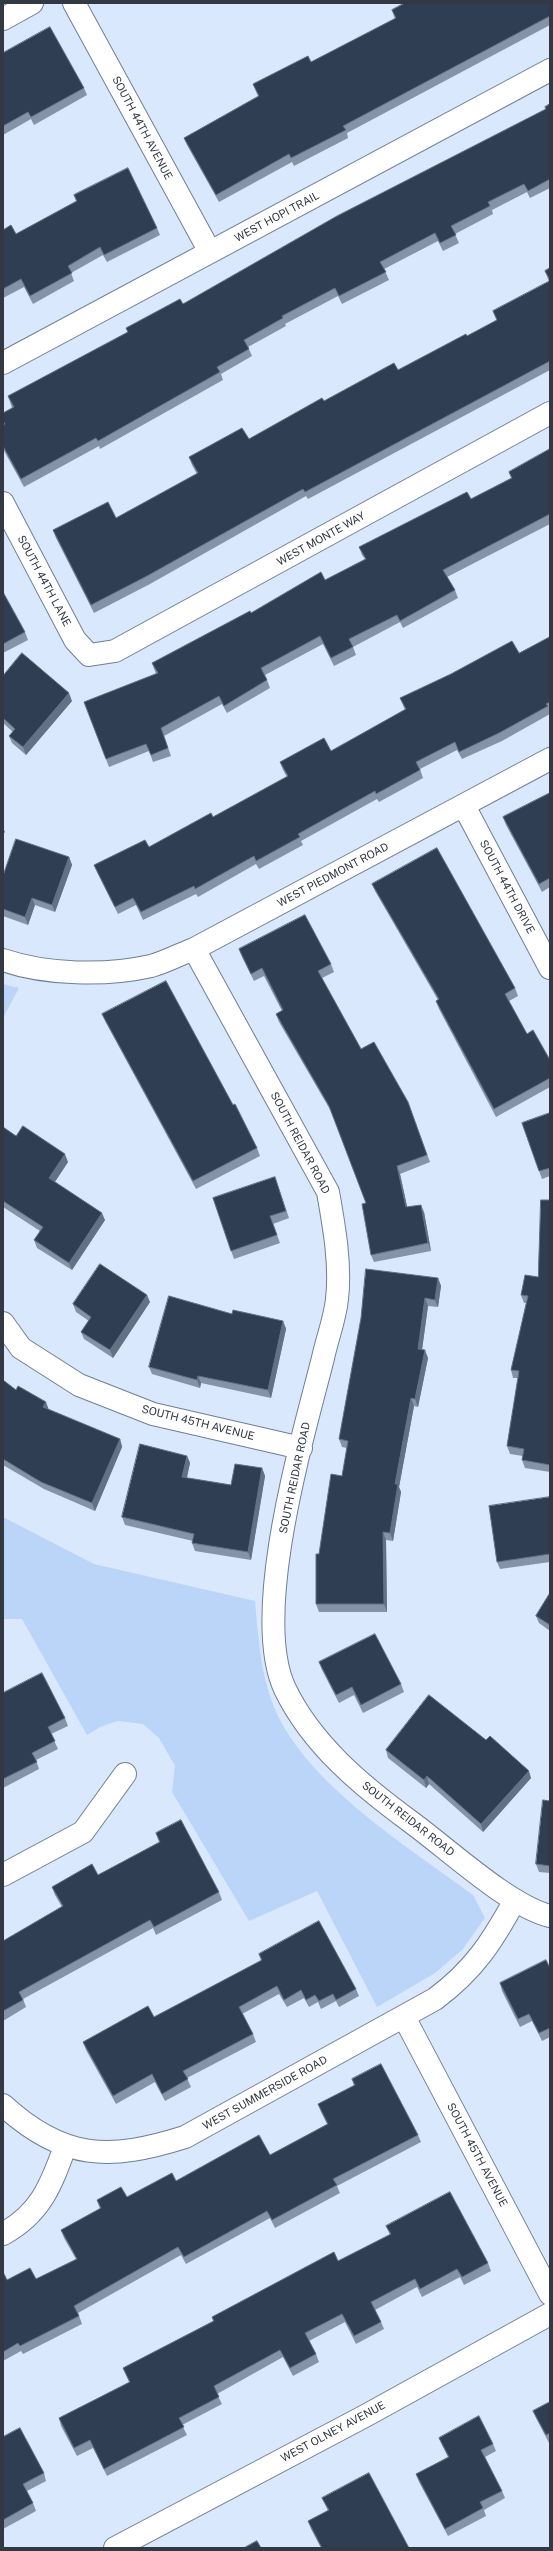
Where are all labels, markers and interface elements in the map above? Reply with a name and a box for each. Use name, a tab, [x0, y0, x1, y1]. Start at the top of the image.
street label: SOUTH 44TH AVENUE	[109, 74, 175, 182]
street label: WEST HOPI TRAIL	[232, 189, 322, 245]
street label: WEST MONTE WAY	[275, 509, 367, 569]
street label: SOUTH 44TH LANE	[14, 533, 74, 629]
street label: SOUTH 44TH DRIVE	[477, 838, 537, 936]
street label: WEST PIEDMONT ROAD	[275, 840, 391, 910]
street label: SOUTH REIDAR ROAD	[268, 1090, 332, 1196]
street label: SOUTH 45TH AVENUE	[140, 1403, 256, 1443]
street label: SOUTH REIDAR ROAD	[277, 1421, 313, 1535]
street label: SOUTH REIDAR ROAD	[359, 1779, 457, 1859]
street label: WEST SUMMERSIDE ROAD	[200, 2053, 330, 2133]
street label: SOUTH 45TH AVENUE	[444, 2101, 510, 2209]
street label: WEST OLNEY AVENUE	[278, 2399, 388, 2465]

